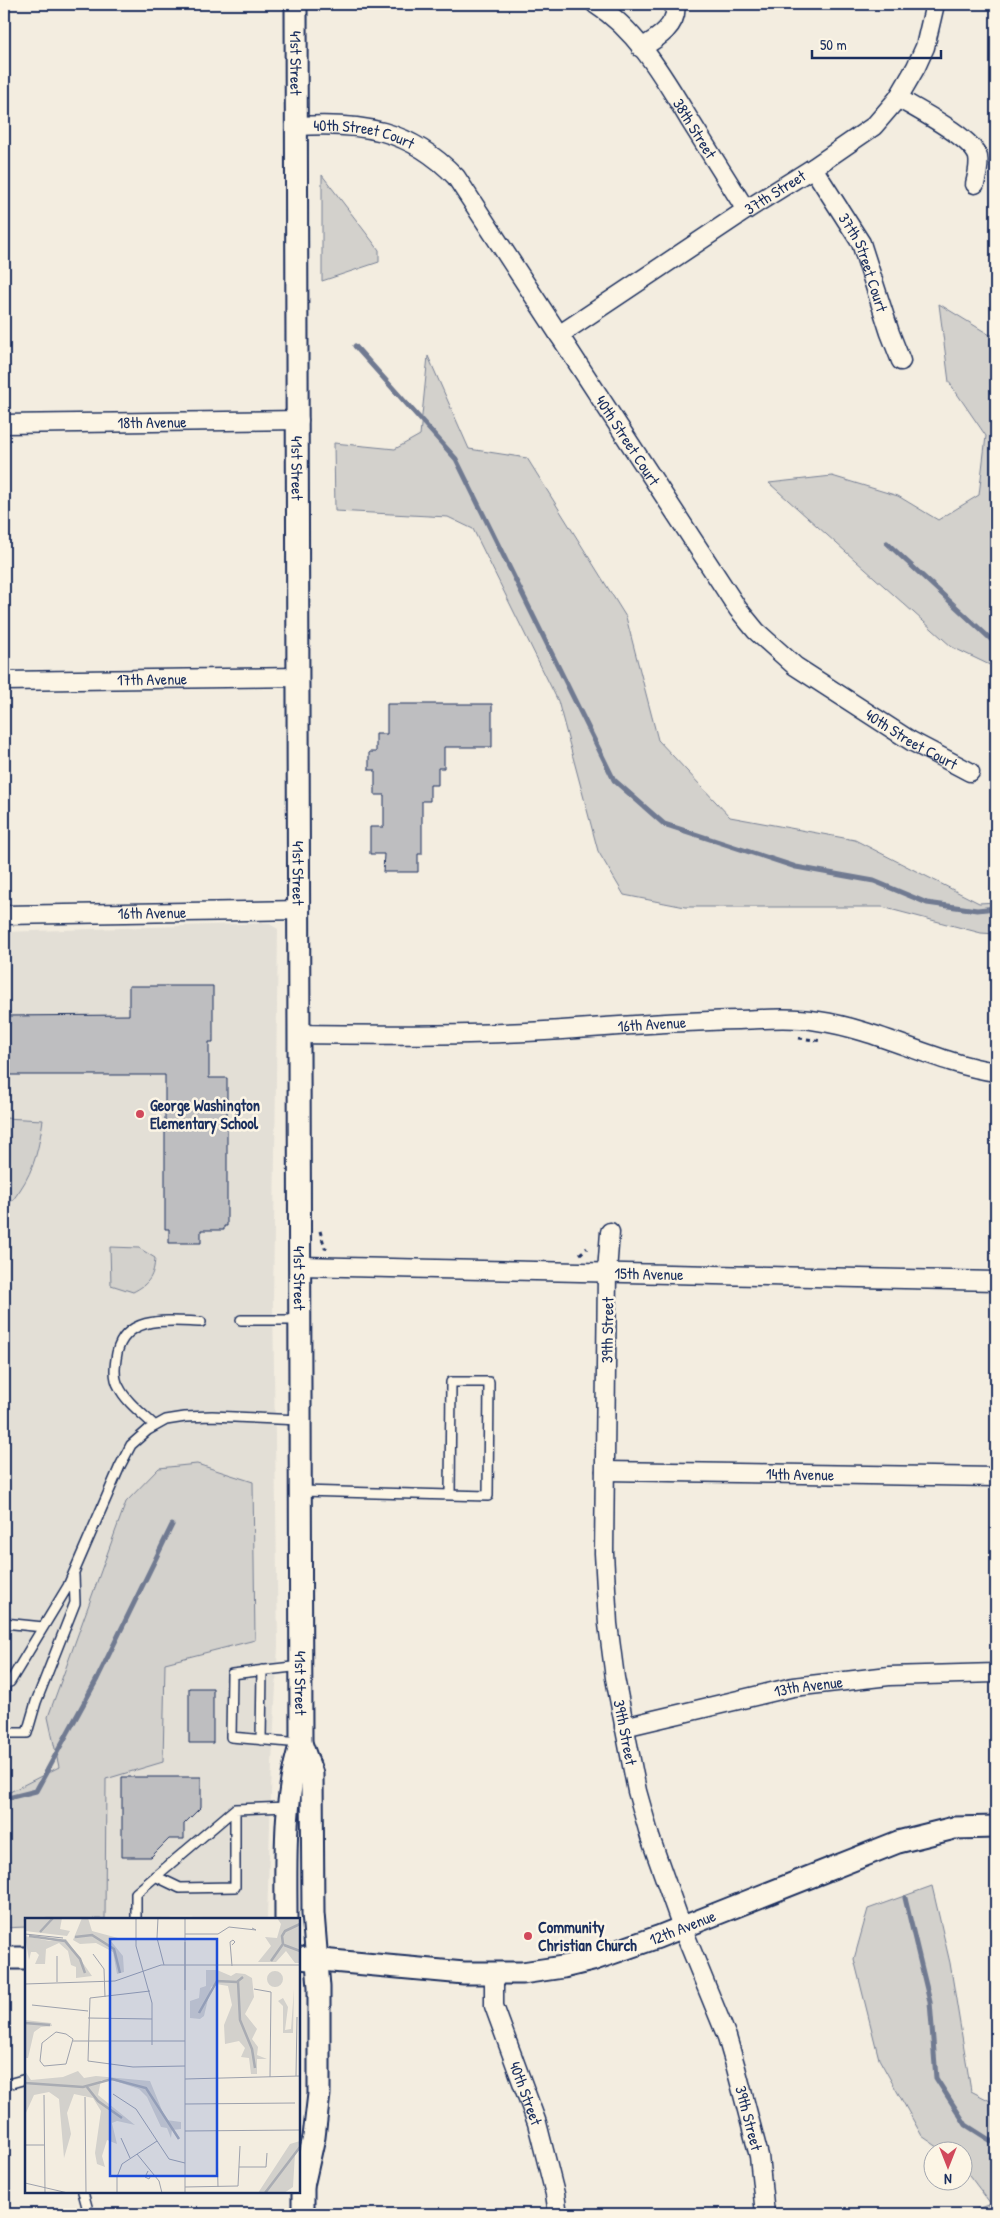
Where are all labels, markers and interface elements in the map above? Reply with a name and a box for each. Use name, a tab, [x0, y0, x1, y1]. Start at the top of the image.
scale bar	[812, 28, 941, 60]
street label: 41st Street	[285, 31, 307, 96]
text: 50 m	[820, 34, 847, 55]
street label: 38th Street	[668, 94, 722, 163]
street label: 40th Street Court	[313, 114, 419, 154]
street label: 37th Street	[740, 164, 810, 219]
street label: 37th Street Court	[834, 209, 894, 315]
street label: 40th Street Court	[590, 391, 666, 490]
street label: 18th Avenue	[117, 411, 187, 433]
street label: 41st Street	[286, 436, 308, 501]
street label: 17th Avenue	[117, 668, 188, 690]
street label: 40th Street Court	[861, 704, 962, 775]
street label: 41st Street	[287, 841, 310, 906]
street label: 16th Avenue	[117, 901, 187, 924]
street label: 16th Avenue	[617, 1011, 687, 1037]
place label: George Washington Elementary School	[150, 1094, 260, 1135]
marker: George Washington Elementary School	[134, 1108, 146, 1120]
street label: 41st Street	[289, 1246, 311, 1311]
street label: 15th Avenue	[614, 1262, 684, 1285]
street label: 39th Street	[595, 1296, 619, 1363]
street label: 14th Avenue	[766, 1462, 835, 1486]
street label: 41st Street	[290, 1651, 312, 1716]
street label: 13th Avenue	[772, 1670, 845, 1702]
street label: 39th Street	[608, 1698, 643, 1767]
street label: 12th Avenue	[646, 1904, 719, 1950]
place label: Community Christian Church	[538, 1916, 637, 1956]
inset map	[25, 1918, 300, 2193]
marker: Community Christian Church	[522, 1930, 534, 1942]
street label: 40th Street	[504, 2058, 548, 2129]
street label: 39th Street	[730, 2083, 768, 2153]
north arrow	[922, 2140, 972, 2190]
text: N	[944, 2170, 952, 2189]

